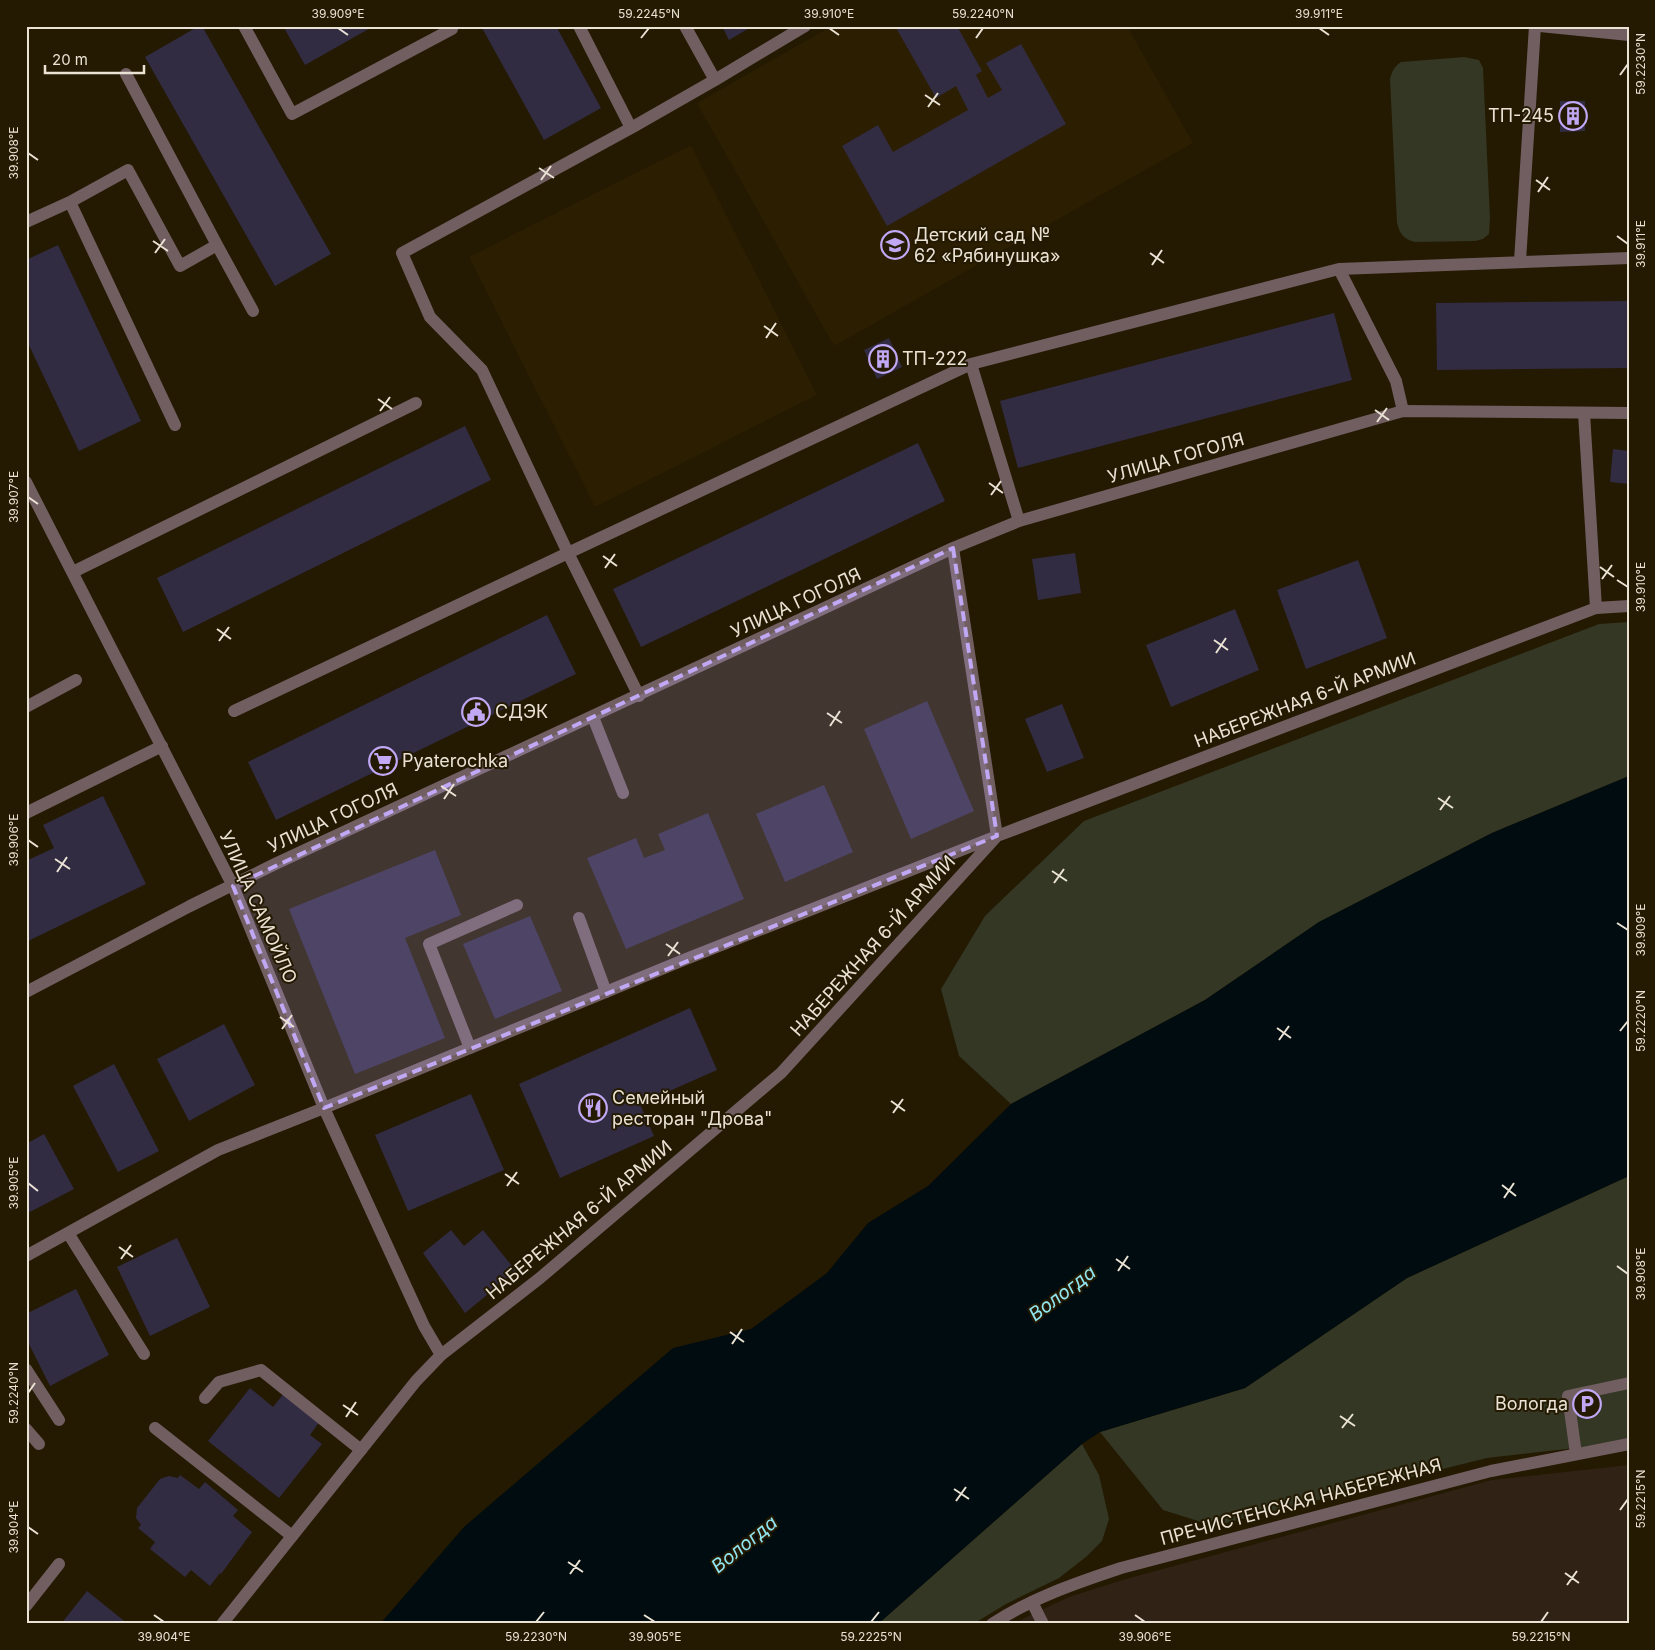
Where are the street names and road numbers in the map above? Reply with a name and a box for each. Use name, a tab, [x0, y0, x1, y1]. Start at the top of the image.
street label: УЛИЦА ГОГОЛЯ	[1105, 428, 1247, 487]
street label: УЛИЦА ГОГОЛЯ	[727, 563, 864, 642]
street label: НАБЕРЕЖНАЯ 6-Й АРМИИ	[1191, 647, 1419, 752]
street label: УЛИЦА ГОГОЛЯ	[264, 778, 401, 857]
street label: УЛИЦА САМОЙЛО	[215, 827, 302, 986]
street label: НАБЕРЕЖНАЯ 6-Й АРМИИ	[785, 850, 959, 1040]
street label: НАБЕРЕЖНАЯ 6-Й АРМИИ	[481, 1135, 676, 1303]
street label: ПРЕЧИСТЕНСКАЯ НАБЕРЕЖНАЯ	[1158, 1454, 1444, 1549]

